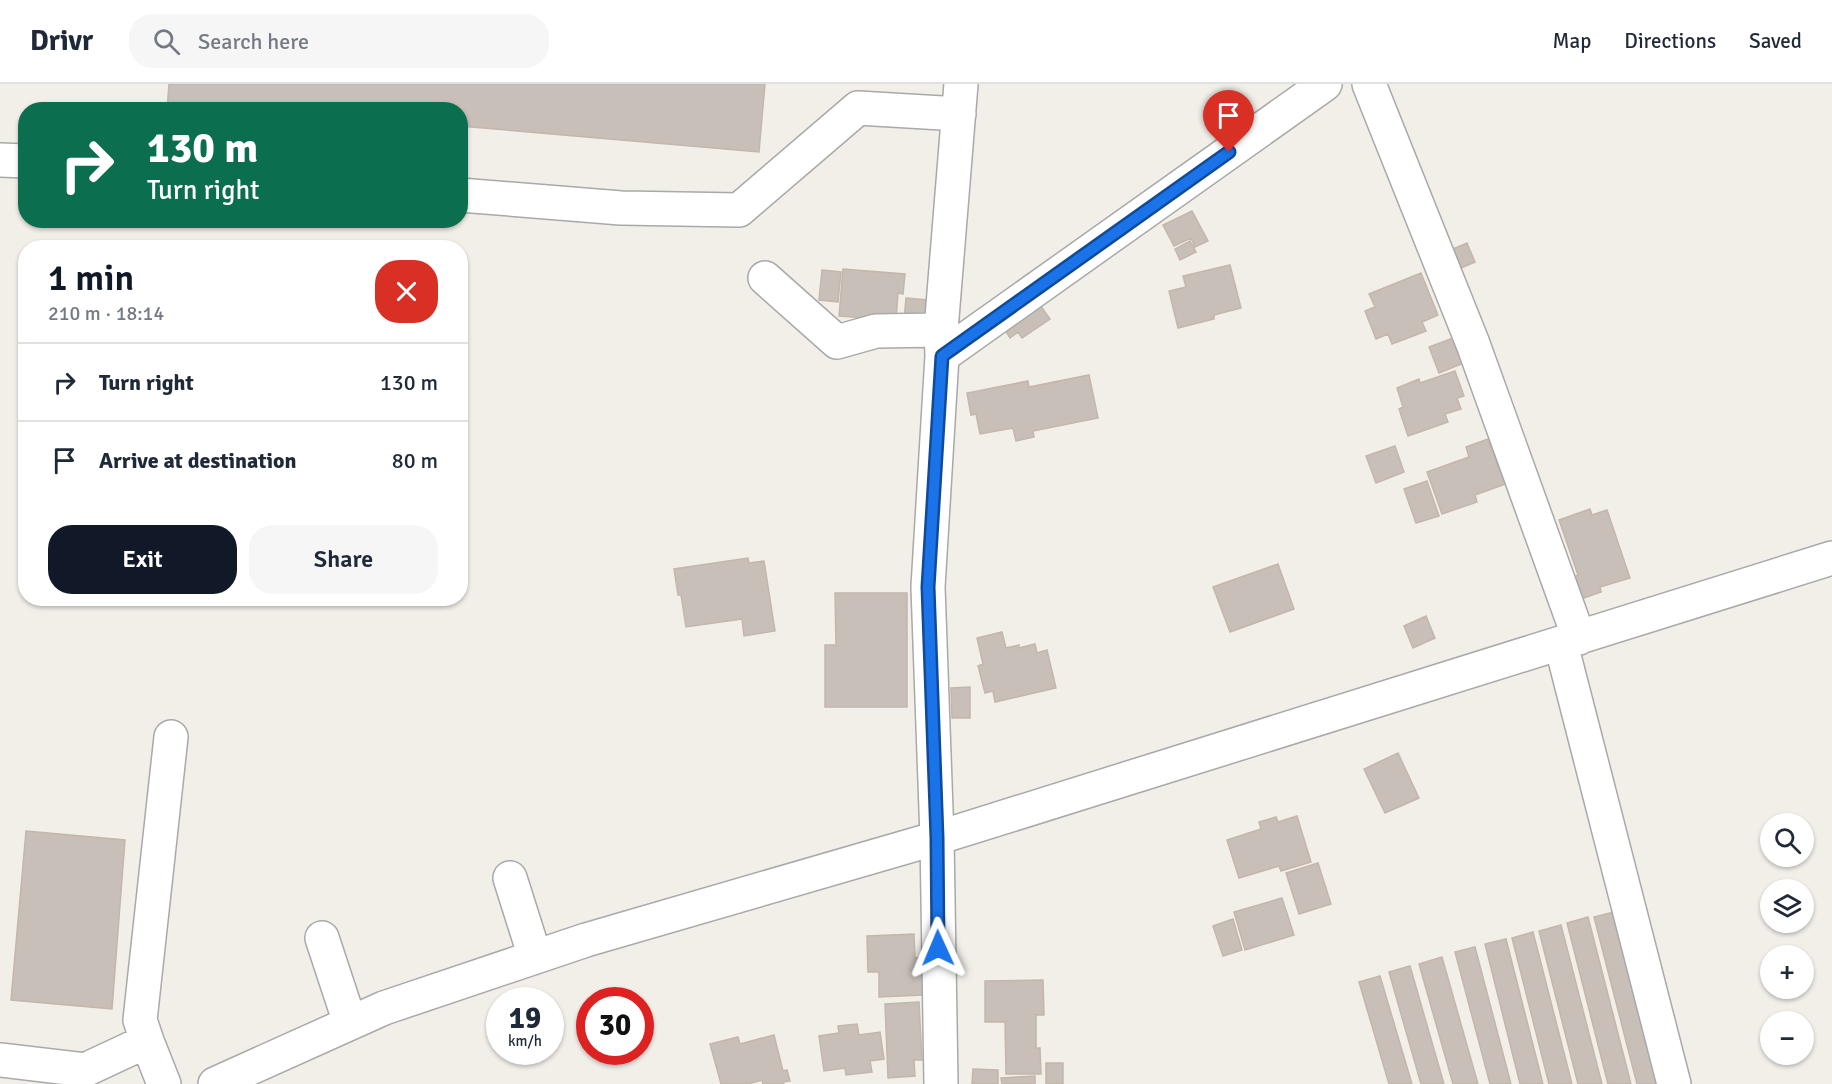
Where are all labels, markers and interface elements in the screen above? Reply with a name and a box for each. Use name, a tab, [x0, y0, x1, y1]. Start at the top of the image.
search box	[129, 14, 549, 68]
text: Drivr	[30, 24, 93, 58]
icon: search	[150, 25, 183, 58]
text: Search here	[198, 28, 309, 55]
text: Map	[1553, 28, 1591, 54]
text: Directions	[1624, 28, 1716, 54]
text: Saved	[1749, 28, 1802, 54]
pin	[1203, 90, 1254, 152]
icon: arrive	[1212, 99, 1245, 132]
text: 130 m	[147, 123, 258, 174]
icon: right	[48, 126, 126, 204]
text: Turn right	[147, 174, 260, 207]
text: 1 min	[48, 256, 134, 301]
button: close	[375, 260, 438, 323]
text: 210 m · 18:14	[48, 301, 164, 326]
icon: right	[48, 366, 81, 399]
text: Turn right	[99, 369, 194, 396]
text: 130 m	[380, 369, 438, 396]
icon: arrive	[48, 444, 81, 477]
text: Arrive at destination	[99, 447, 296, 474]
text: 80 m	[392, 447, 438, 474]
button: Exit	[48, 525, 237, 594]
button: Share	[249, 525, 438, 594]
map controls	[1760, 813, 1814, 1065]
button: search	[1760, 813, 1814, 867]
button: layers	[1760, 879, 1814, 933]
position arrow	[906, 916, 970, 980]
button: +	[1760, 945, 1814, 999]
speed limit sign: 30	[576, 987, 654, 1065]
text: 19	[509, 1000, 541, 1037]
button: −	[1760, 1011, 1814, 1065]
text: km/h	[508, 1032, 542, 1050]

